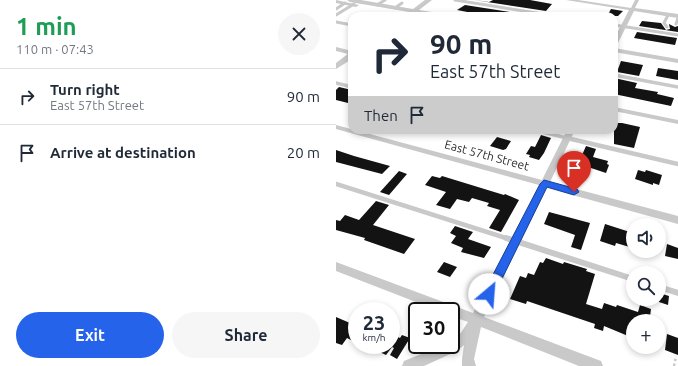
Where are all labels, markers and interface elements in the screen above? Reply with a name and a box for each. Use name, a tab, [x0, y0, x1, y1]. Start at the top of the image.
text: 1 min	[16, 13, 77, 40]
button: close	[278, 13, 320, 55]
icon: right	[364, 28, 416, 80]
text: 90 m	[430, 28, 492, 59]
text: 110 m · 07:43	[16, 42, 94, 56]
text: East 57th Street	[430, 61, 560, 81]
text: Turn right	[50, 81, 120, 98]
icon: right	[16, 86, 38, 108]
text: 90 m	[287, 88, 320, 105]
text: East 57th Street	[50, 98, 144, 112]
icon: arrive	[406, 104, 428, 126]
text: Then	[364, 107, 398, 124]
street label: East 57th Street	[443, 137, 531, 173]
icon: arrive	[16, 142, 38, 164]
text: Arrive at destination	[50, 144, 196, 161]
text: 20 m	[287, 144, 320, 161]
pin	[557, 151, 591, 192]
icon: arrive	[563, 157, 585, 179]
map controls	[626, 218, 666, 354]
button: sound	[626, 218, 666, 258]
button: search	[626, 266, 666, 306]
position arrow	[468, 273, 510, 315]
speed limit sign: 30	[408, 302, 460, 354]
text: 23	[363, 311, 385, 334]
button: Exit	[16, 312, 164, 358]
button: Share	[172, 312, 320, 358]
button: +	[626, 314, 666, 354]
text: km/h	[362, 332, 386, 343]

